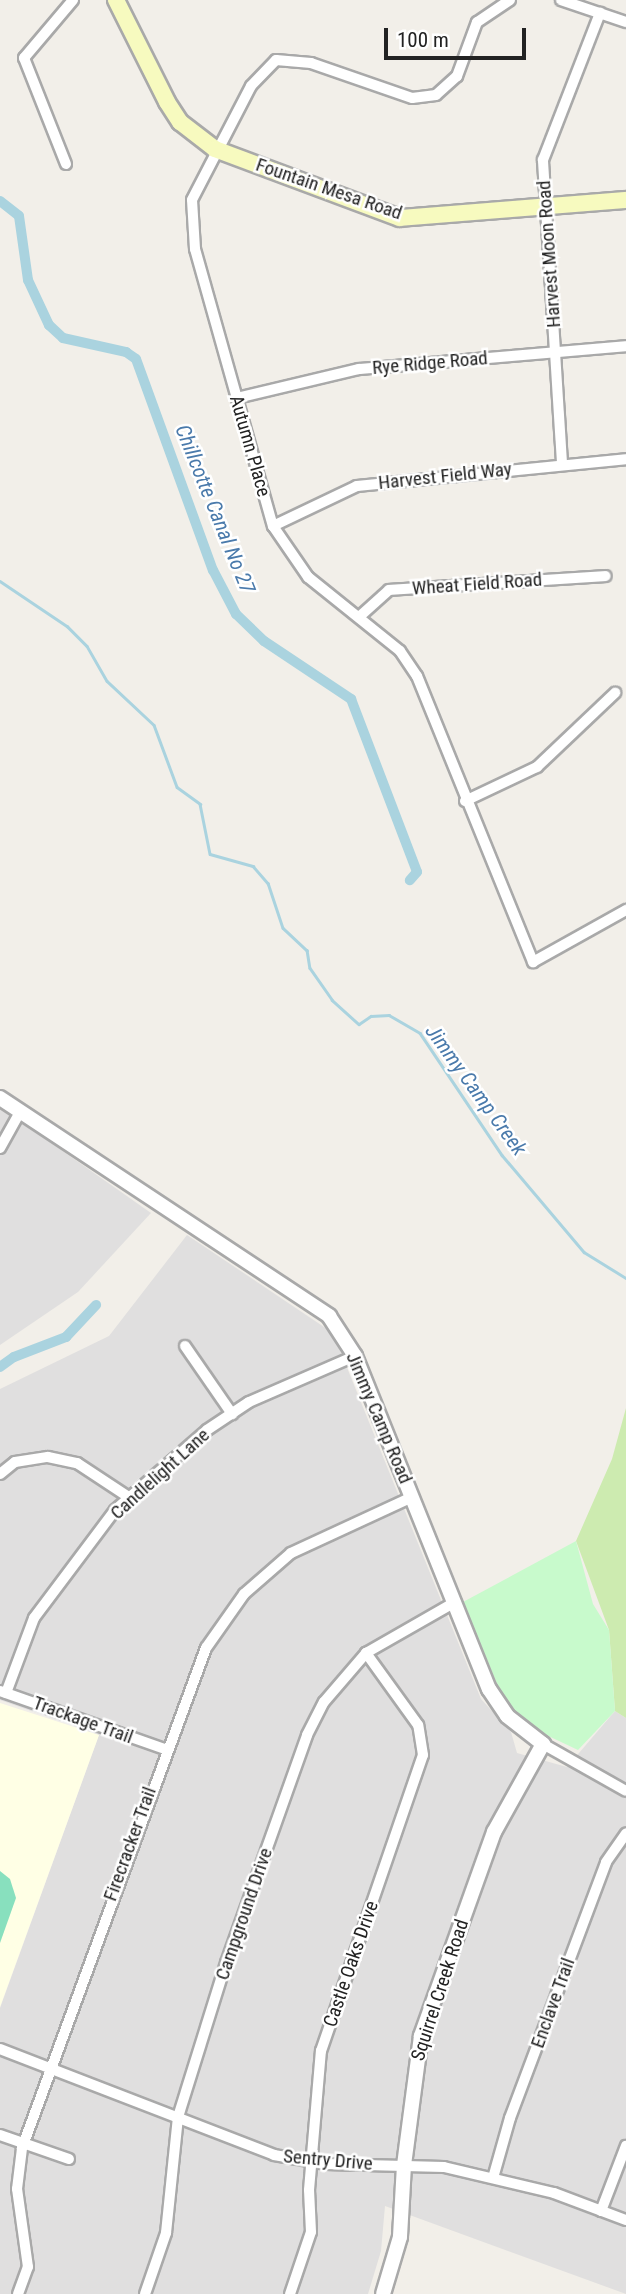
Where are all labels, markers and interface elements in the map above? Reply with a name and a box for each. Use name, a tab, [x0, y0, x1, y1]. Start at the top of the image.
scale bar	[388, 14, 530, 58]
text: 100 m	[397, 28, 449, 52]
street label: Fountain Mesa Road	[253, 153, 405, 225]
street label: Harvest Moon Road	[532, 180, 566, 328]
street label: Rye Ridge Road	[371, 347, 489, 379]
street label: Autumn Place	[225, 393, 275, 499]
water label: Chillcotte Canal No 27	[170, 421, 260, 597]
street label: Harvest Field Way	[377, 458, 513, 494]
street label: Wheat Field Road	[411, 568, 543, 600]
water label: Jimmy Camp Creek	[420, 1020, 532, 1160]
street label: Jimmy Camp Road	[341, 1349, 417, 1487]
street label: Candlelight Lane	[106, 1424, 214, 1524]
street label: Trackage Trail	[30, 1691, 136, 1749]
street label: Firecracker Trail	[99, 1784, 161, 1904]
street label: Campground Drive	[211, 1845, 277, 1983]
street label: Castle Oaks Drive	[319, 1898, 383, 2030]
street label: Squirrel Creek Road	[406, 1916, 474, 2064]
street label: Enclave Trail	[526, 1955, 580, 2051]
street label: Sentry Drive	[282, 2145, 374, 2175]

